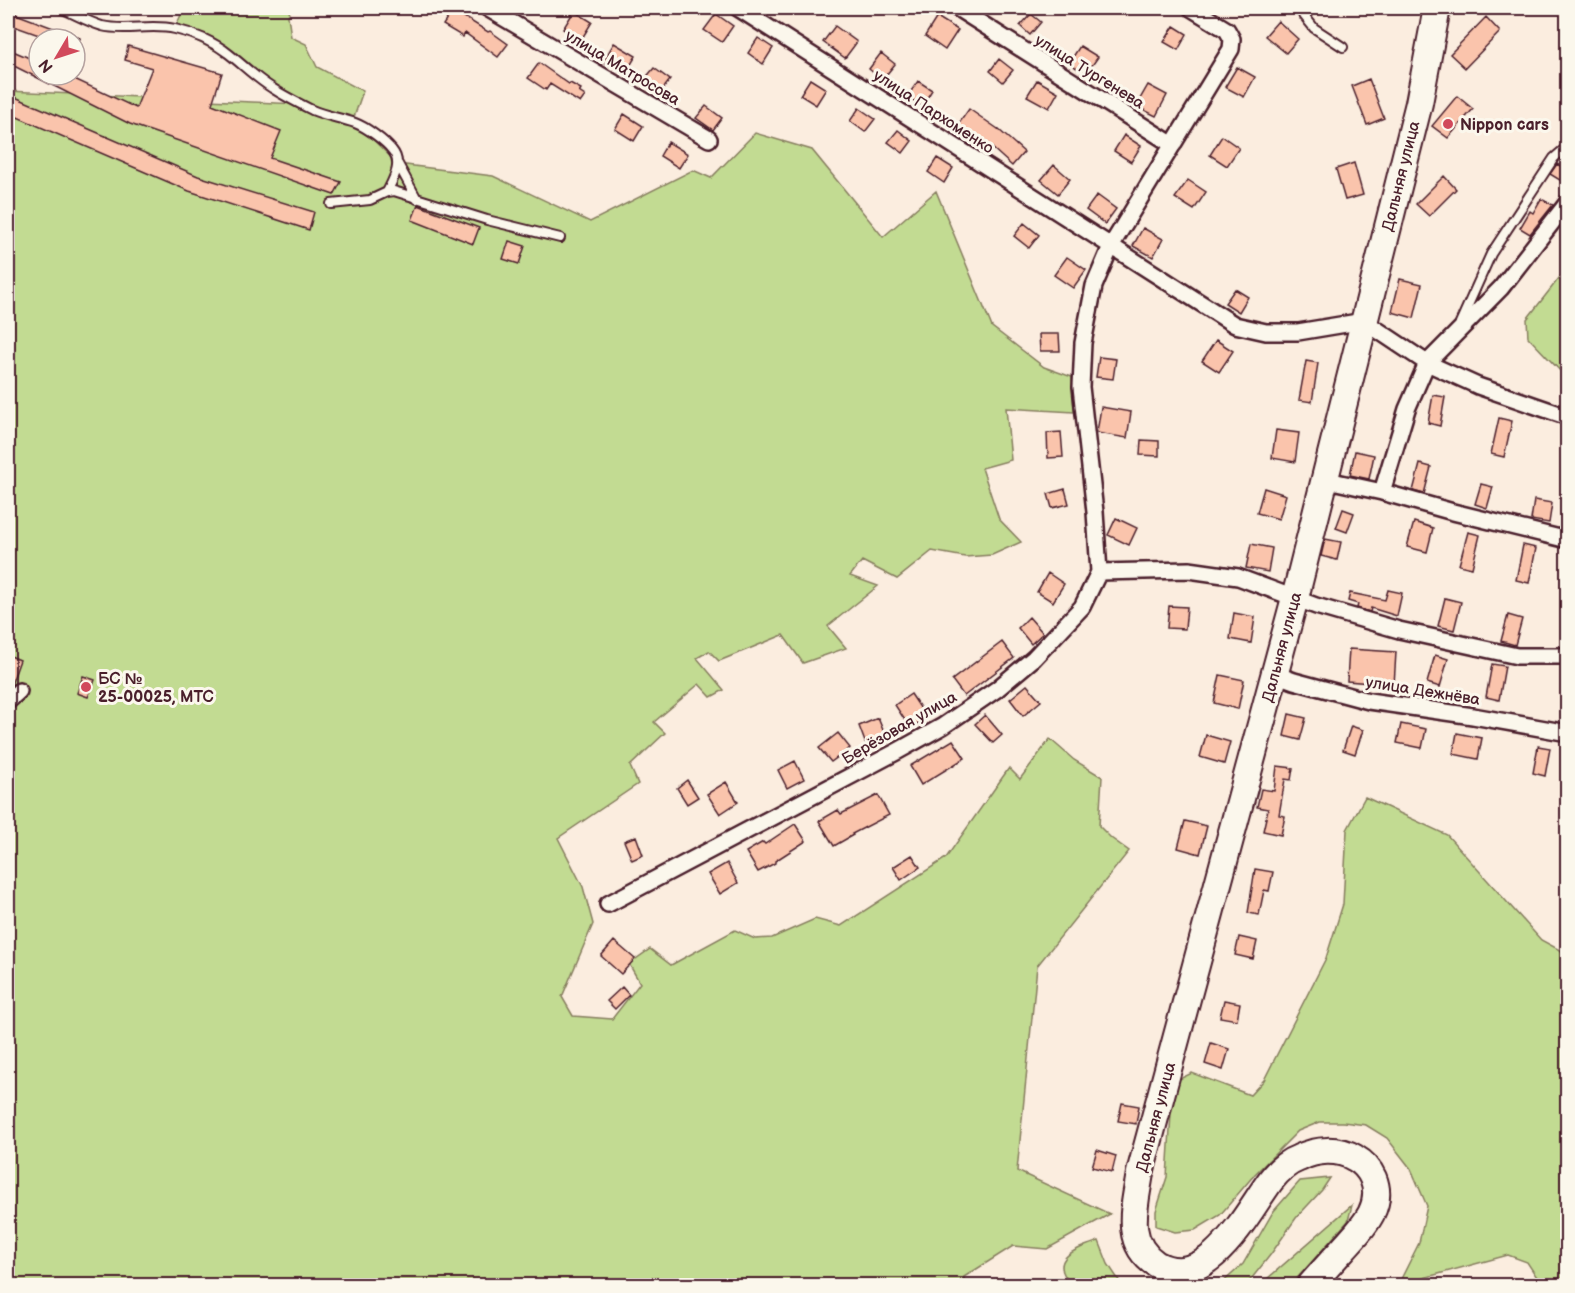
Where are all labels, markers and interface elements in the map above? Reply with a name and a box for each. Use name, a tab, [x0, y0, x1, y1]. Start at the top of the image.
north arrow	[27, 27, 87, 87]
street label: улица Матросова	[561, 27, 683, 110]
street label: улица Тургенева	[1031, 31, 1148, 114]
text: N	[35, 55, 58, 76]
street label: улица Пархоменко	[870, 66, 997, 158]
place label: Nippon cars	[1460, 116, 1549, 135]
marker: Nippon cars	[1441, 117, 1455, 131]
street label: Дальняя улица	[1379, 119, 1424, 234]
street label: Дальняя улица	[1259, 590, 1306, 705]
place label: БС № 25-00025, МТС	[98, 670, 214, 707]
street label: улица Дежнёва	[1364, 673, 1482, 710]
marker: БС № 25-00025, МТС	[79, 680, 93, 694]
street label: Берёзовая улица	[839, 688, 961, 769]
street label: Дальняя улица	[1133, 1060, 1180, 1175]

